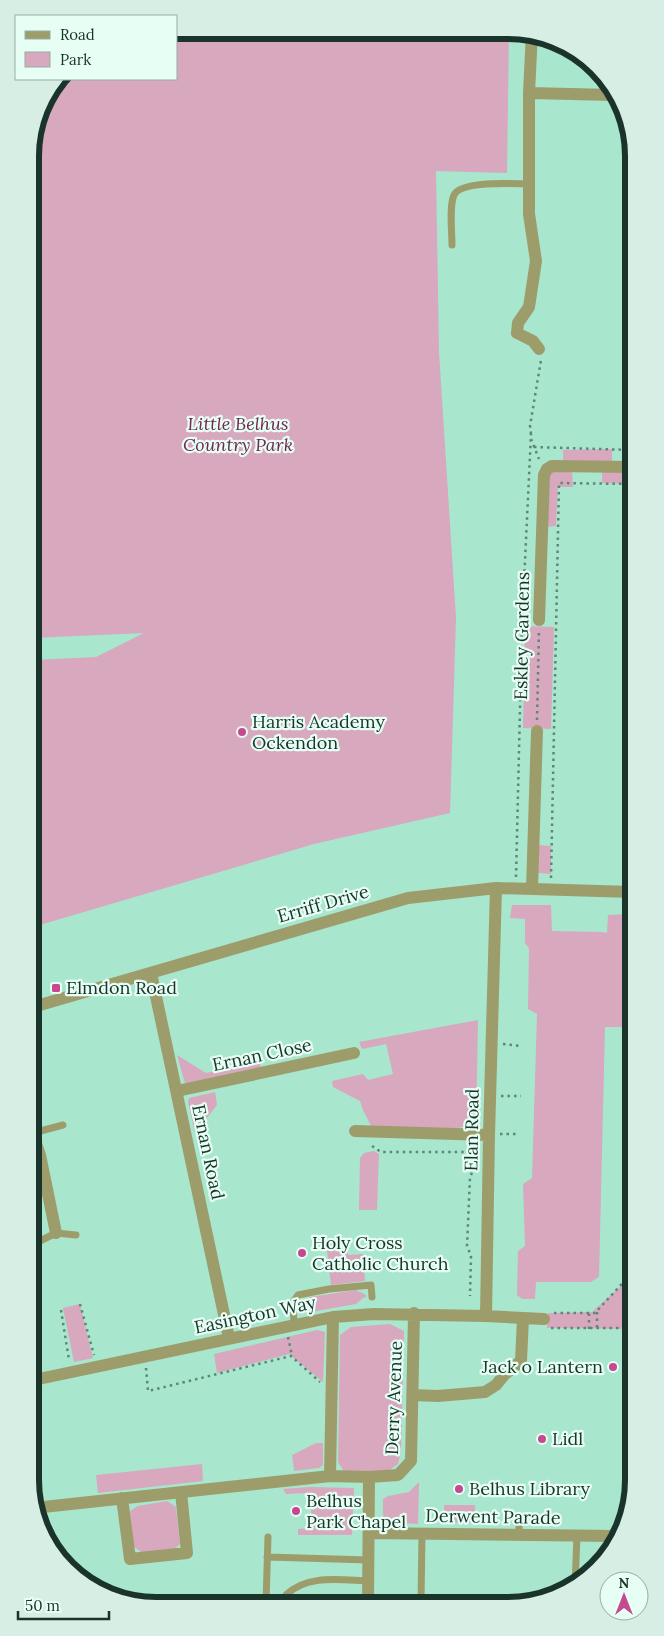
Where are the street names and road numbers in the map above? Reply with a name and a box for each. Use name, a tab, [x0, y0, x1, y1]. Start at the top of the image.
street label: Eskley Gardens	[509, 572, 534, 700]
street label: Erriff Drive	[275, 879, 371, 928]
street label: Ernan Close	[210, 1033, 314, 1076]
street label: Elan Road	[459, 1088, 484, 1172]
street label: Ernan Road	[187, 1102, 230, 1202]
street label: Easington Way	[192, 1290, 318, 1339]
street label: Derry Avenue	[380, 1340, 407, 1456]
street label: Derwent Parade	[425, 1504, 561, 1529]

